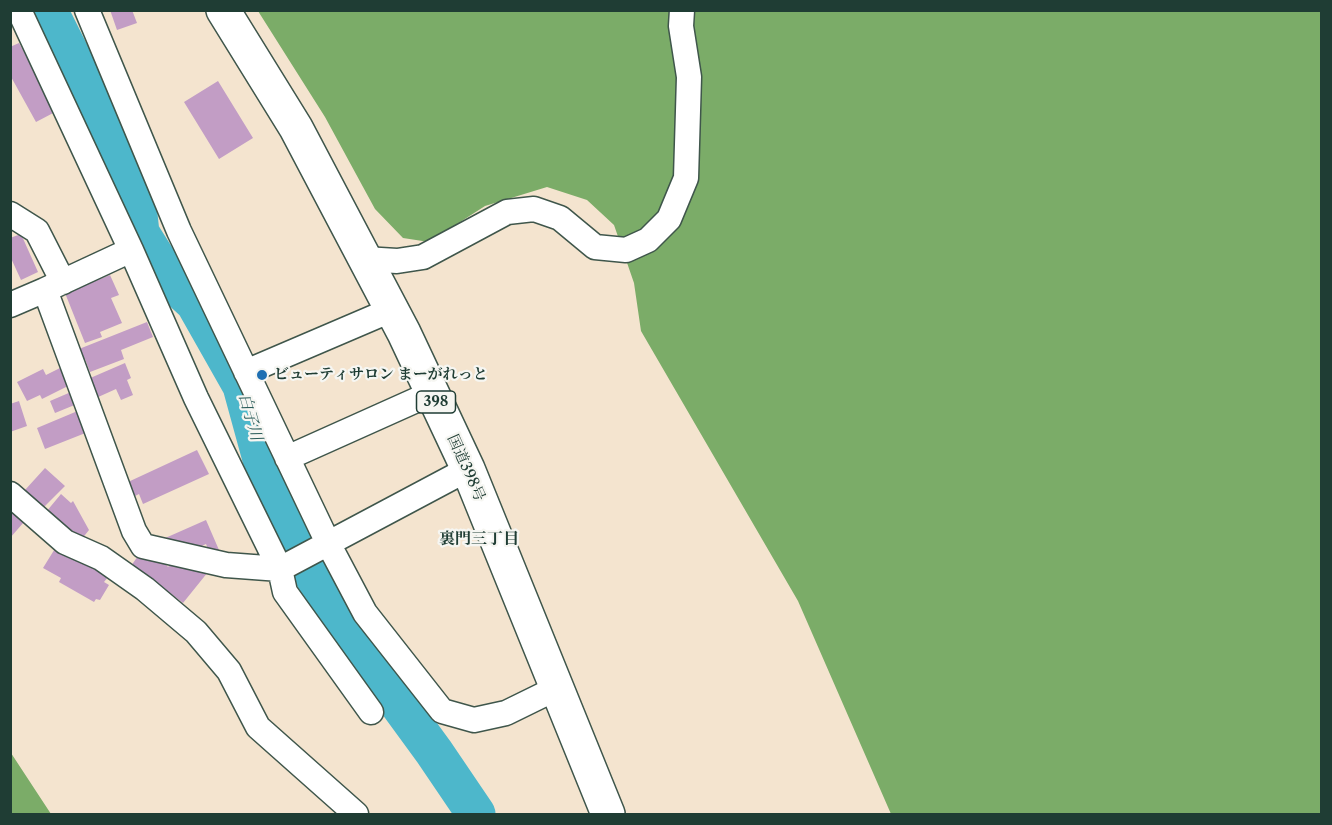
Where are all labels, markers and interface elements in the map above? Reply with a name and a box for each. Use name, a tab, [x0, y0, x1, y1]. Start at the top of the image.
place label: ビューティサロン まーがれっと	[274, 366, 488, 384]
marker: ビューティサロン まーがれっと	[255, 368, 269, 382]
water label: 白子川	[234, 391, 266, 443]
road number: 398	[416, 391, 456, 413]
street label: 国道398号	[443, 432, 489, 504]
district label: 裏門三丁目	[439, 529, 519, 549]

